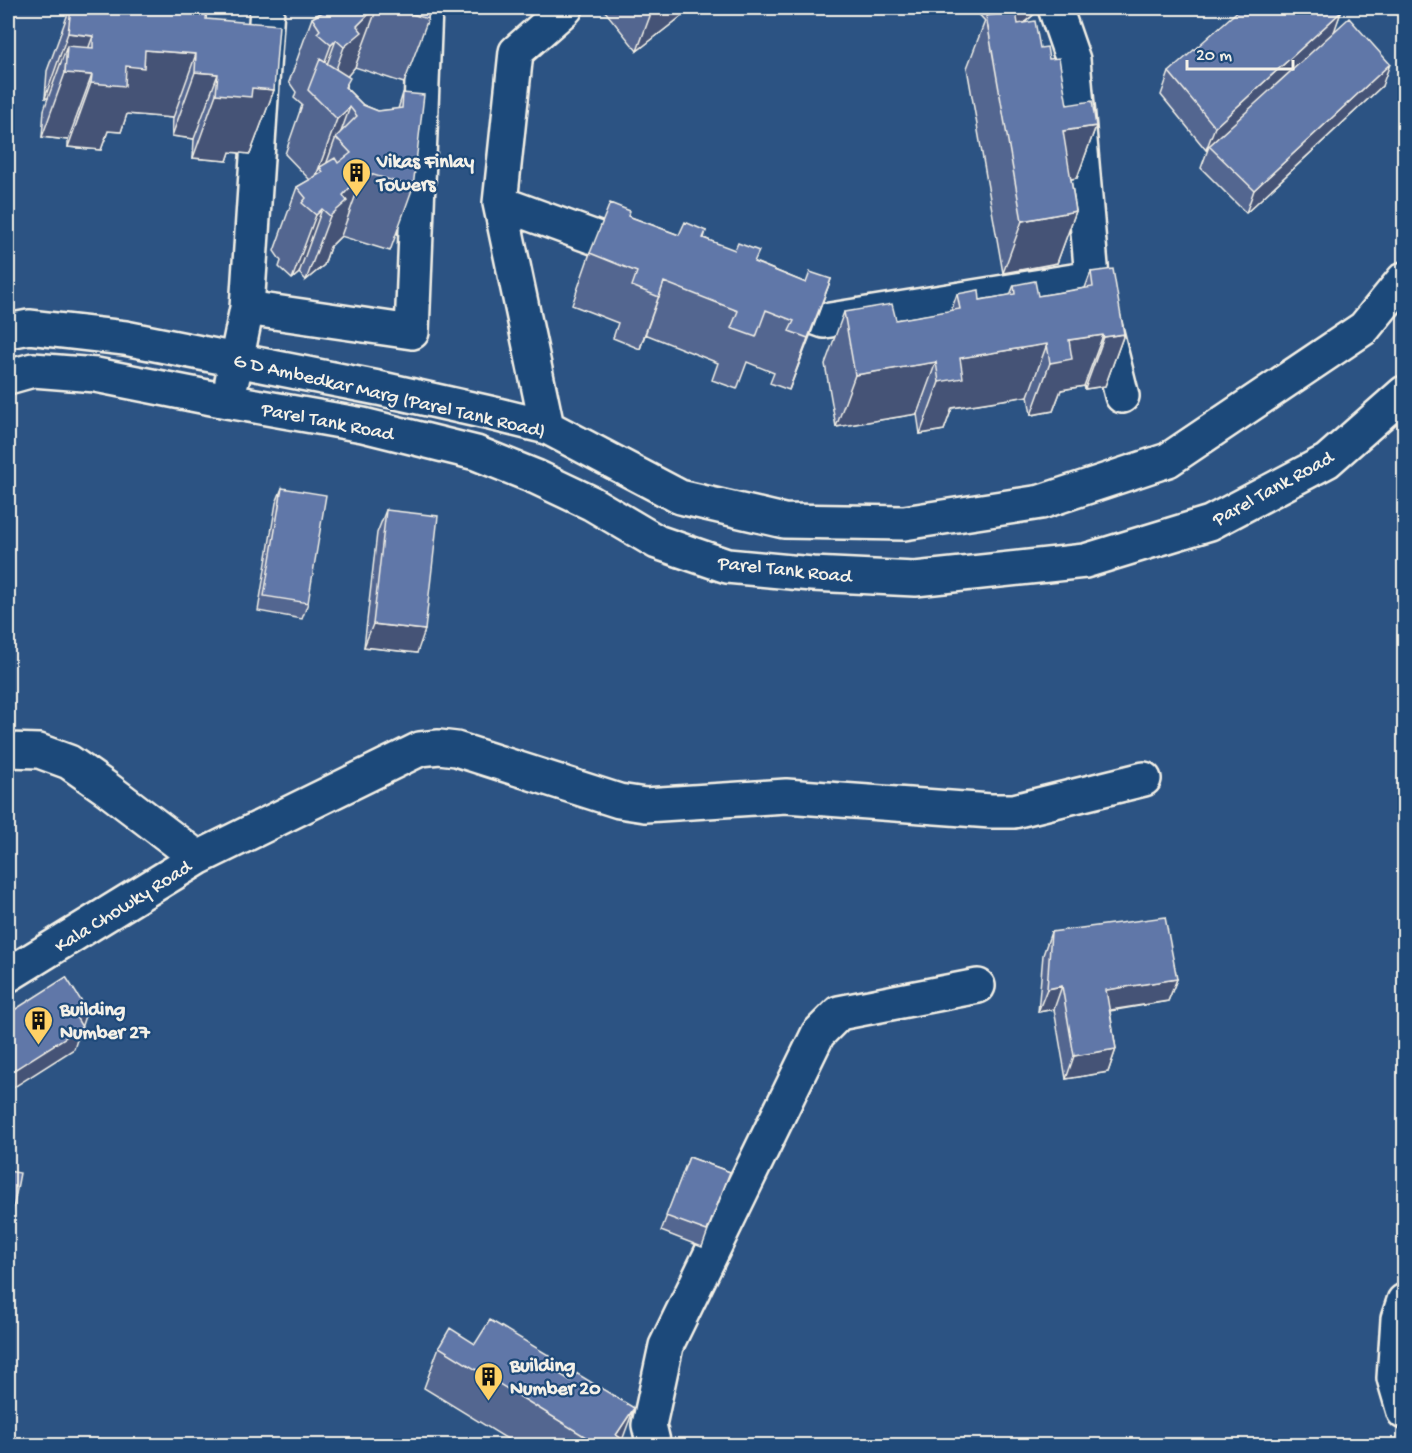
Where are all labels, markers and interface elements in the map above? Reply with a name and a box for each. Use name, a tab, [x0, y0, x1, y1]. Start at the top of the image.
scale bar	[1187, 33, 1294, 71]
text: 20 m	[1196, 46, 1232, 67]
place label: Vikas Finlay Towers	[375, 152, 474, 198]
building icon: Vikas Finlay Towers	[340, 156, 372, 198]
street label: G D Ambedkar Marg (Parel Tank Road)	[232, 346, 548, 442]
street label: Parel Tank Road	[260, 395, 396, 445]
street label: Parel Tank Road	[1209, 446, 1340, 533]
street label: Parel Tank Road	[716, 553, 855, 590]
street label: Kala Chowky Road	[51, 855, 198, 959]
place label: Building Number 27	[59, 1000, 151, 1046]
building icon: Building Number 27	[23, 1004, 55, 1046]
place label: Building Number 20	[509, 1356, 601, 1402]
building icon: Building Number 20	[473, 1360, 505, 1402]

